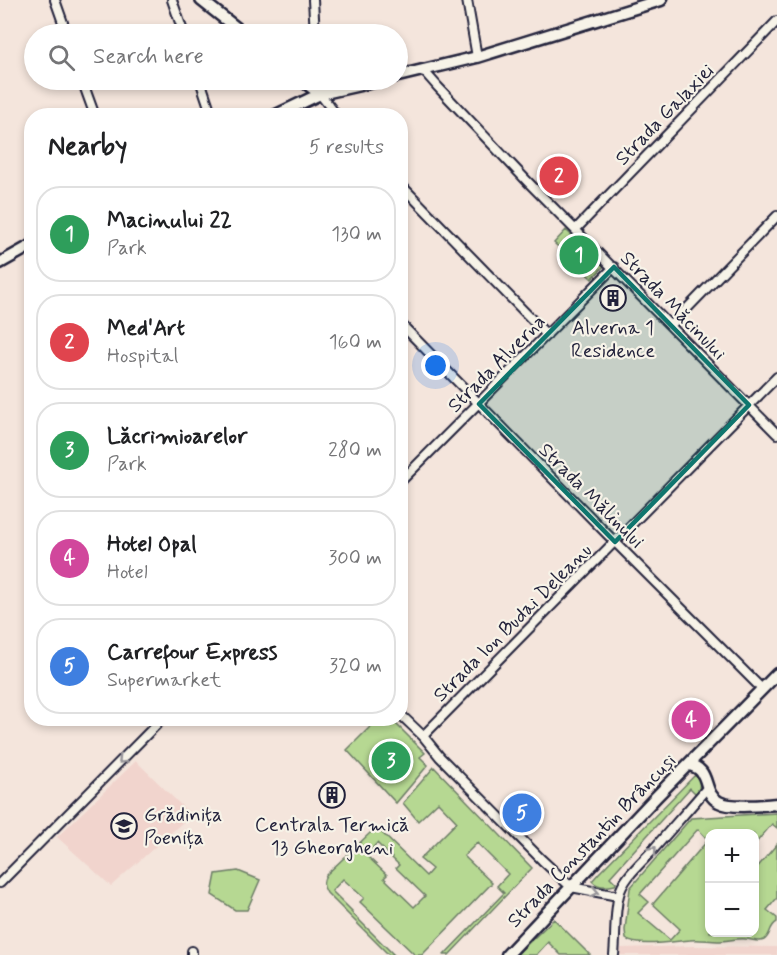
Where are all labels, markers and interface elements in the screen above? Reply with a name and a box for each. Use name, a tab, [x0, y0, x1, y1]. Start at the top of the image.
search box	[24, 24, 408, 90]
icon: search	[45, 41, 78, 74]
text: Search here	[93, 43, 204, 71]
street label: Strada Galaxiei	[610, 58, 721, 172]
text: Nearby	[48, 130, 127, 164]
text: 5 results	[309, 134, 384, 161]
pin: 2	[540, 154, 578, 198]
text: Macinului 22	[107, 207, 232, 235]
text: 1	[65, 221, 74, 248]
text: 130 m	[331, 221, 382, 248]
pin: 1	[560, 232, 598, 278]
text: Park	[107, 235, 147, 262]
street label: Strada Măcinului	[614, 245, 732, 367]
building icon: Alverna 1 Residence	[598, 283, 628, 313]
street label: Strada Alverna	[442, 309, 552, 419]
text: Med'Art	[107, 315, 185, 343]
place label: Alverna 1 Residence	[571, 315, 655, 365]
text: 2	[65, 329, 74, 356]
text: 160 m	[329, 329, 382, 356]
text: Hospital	[107, 343, 178, 370]
your location	[421, 351, 450, 380]
text: Lăcrimioarelor	[107, 423, 247, 451]
text: 3	[65, 437, 74, 464]
text: 280 m	[328, 437, 382, 464]
street label: Strada Mălinului	[532, 437, 650, 555]
text: Park	[107, 451, 147, 478]
text: Hotel Opal	[107, 531, 197, 559]
street label: Strada Ion Budai Deleanu	[428, 538, 598, 708]
text: 4	[64, 545, 75, 572]
text: 300 m	[328, 545, 382, 572]
text: Hotel	[107, 559, 148, 586]
text: Carrefour Express	[107, 639, 277, 667]
text: 5	[64, 653, 76, 680]
text: 320 m	[329, 653, 382, 680]
text: Supermarket	[107, 667, 221, 694]
pin: 4	[672, 698, 710, 742]
pin: 3	[372, 738, 410, 783]
street label: Strada Constantin Brâncuși	[502, 748, 683, 934]
one-way arrow	[119, 752, 130, 763]
building icon: Centrala Termică 13 Gheorgheni	[317, 780, 347, 810]
pin: 5	[502, 790, 542, 836]
place label: Grădinița Poenița	[144, 802, 222, 852]
school or university icon: Grădinița Poenița	[109, 811, 139, 841]
place label: Centrala Termică 13 Gheorgheni	[255, 812, 409, 862]
map controls	[705, 829, 759, 937]
button: +	[705, 829, 759, 883]
one-way arrow	[646, 846, 657, 856]
button: −	[705, 883, 759, 937]
one-way arrow	[589, 885, 599, 898]

